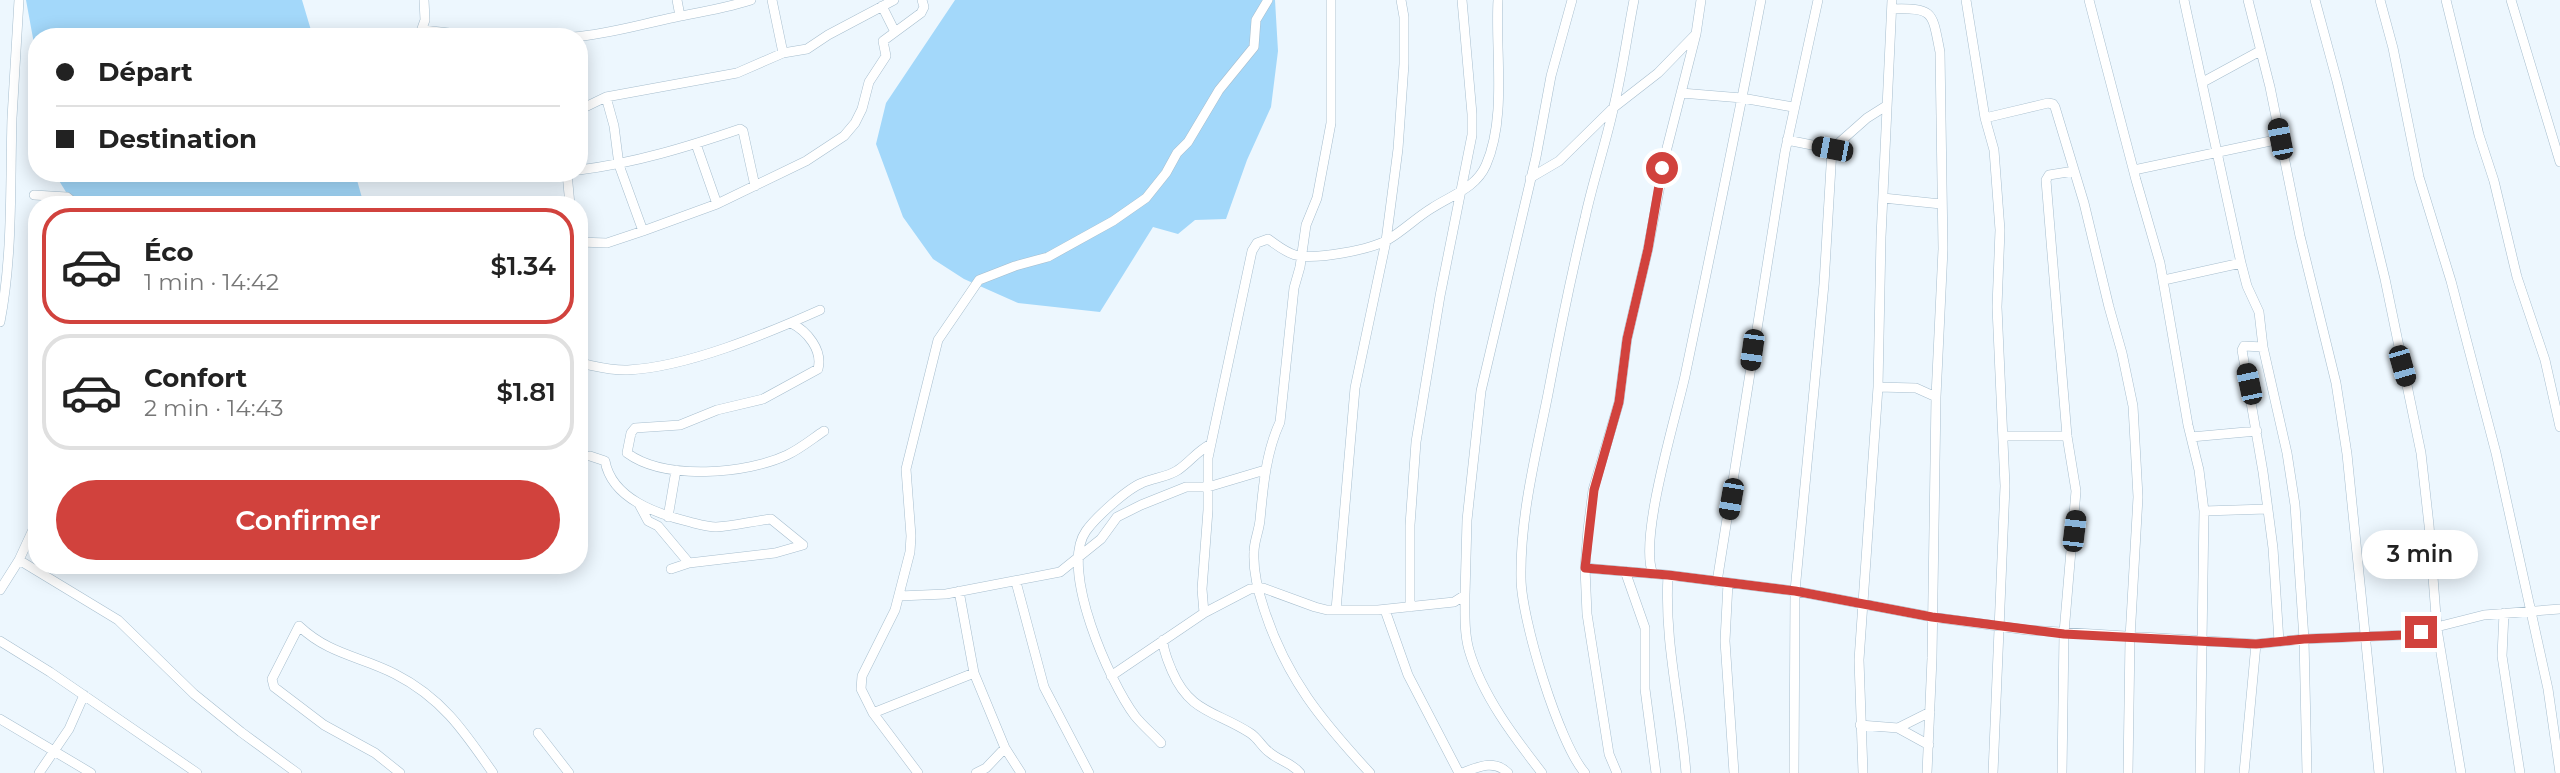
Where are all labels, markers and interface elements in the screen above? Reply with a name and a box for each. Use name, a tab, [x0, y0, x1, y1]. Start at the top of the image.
text: Départ	[98, 56, 193, 88]
car	[2266, 116, 2295, 162]
text: Destination	[98, 123, 257, 155]
car	[1810, 135, 1855, 163]
route start	[1646, 152, 1678, 184]
icon: car	[60, 235, 123, 298]
text: Éco	[144, 236, 194, 268]
text: $1.34	[491, 250, 556, 282]
text: 1 min · 14:42	[144, 268, 279, 296]
car	[1739, 328, 1766, 372]
car	[2387, 343, 2418, 389]
icon: car	[60, 361, 123, 424]
car	[2235, 361, 2264, 407]
text: Confort	[144, 362, 247, 394]
text: $1.81	[497, 376, 556, 408]
text: 2 min · 14:43	[144, 394, 283, 422]
car	[1718, 476, 1745, 522]
button: Confirmer	[56, 480, 560, 560]
car	[2062, 509, 2087, 553]
callout: 3 min	[2363, 530, 2479, 580]
text: 3 min	[2387, 540, 2453, 568]
route end	[2405, 616, 2437, 648]

